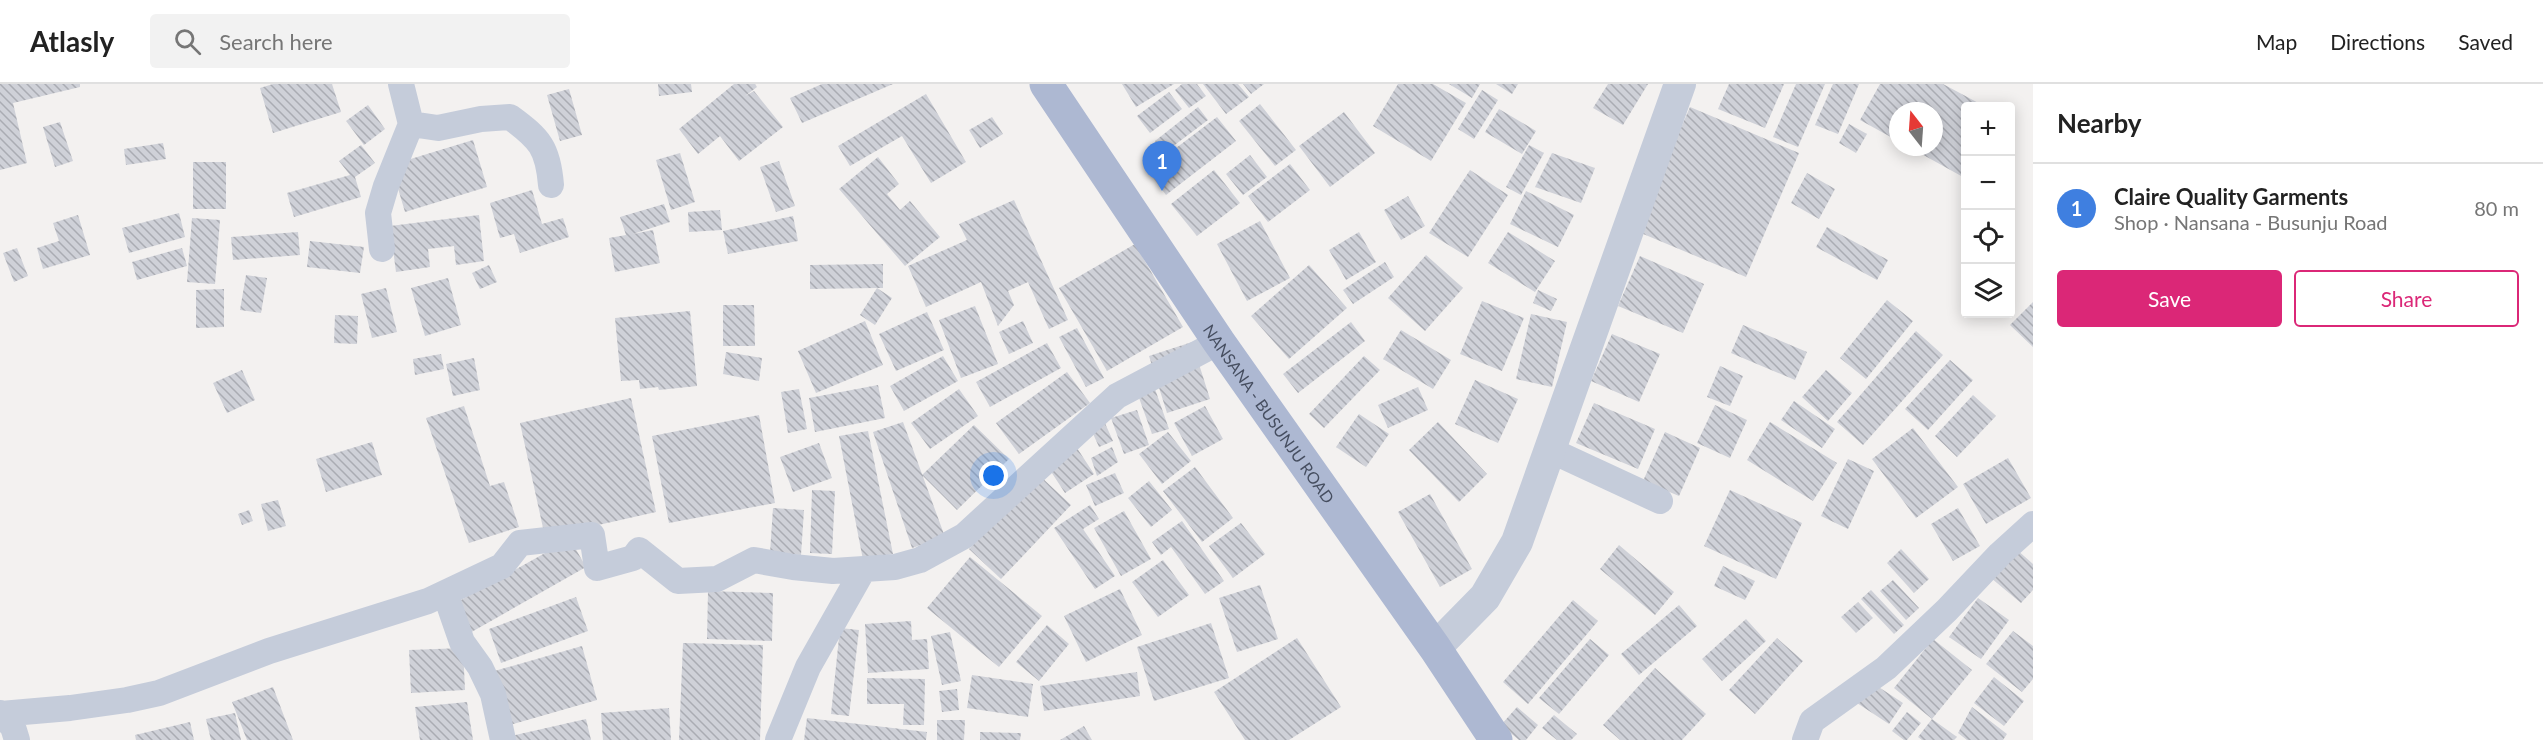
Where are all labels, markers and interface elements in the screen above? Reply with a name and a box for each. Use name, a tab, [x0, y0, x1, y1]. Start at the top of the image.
search box	[150, 14, 570, 68]
text: Atlasly	[30, 24, 114, 58]
icon: search	[171, 25, 204, 58]
text: Search here	[219, 28, 333, 55]
text: Map	[2256, 29, 2297, 54]
text: Directions	[2330, 29, 2425, 54]
text: Saved	[2458, 29, 2513, 54]
north arrow	[1889, 102, 1943, 156]
map controls	[1961, 102, 2015, 318]
button: +	[1961, 102, 2015, 156]
text: Nearby	[2057, 107, 2142, 139]
pin: 1	[1142, 141, 1182, 191]
button: −	[1961, 156, 2015, 210]
text: Claire Quality Garments	[2114, 183, 2348, 210]
text: 1	[2071, 196, 2082, 220]
text: 80 m	[2474, 196, 2519, 220]
button: locate	[1961, 210, 2015, 264]
text: Shop · Nansana - Busunju Road	[2114, 210, 2388, 234]
button: layers	[1961, 264, 2015, 318]
button: Save	[2057, 270, 2282, 327]
button: Share	[2294, 270, 2519, 327]
street label: NANSANA - BUSUNJU ROAD	[1200, 320, 1339, 506]
your location	[979, 461, 1008, 490]

